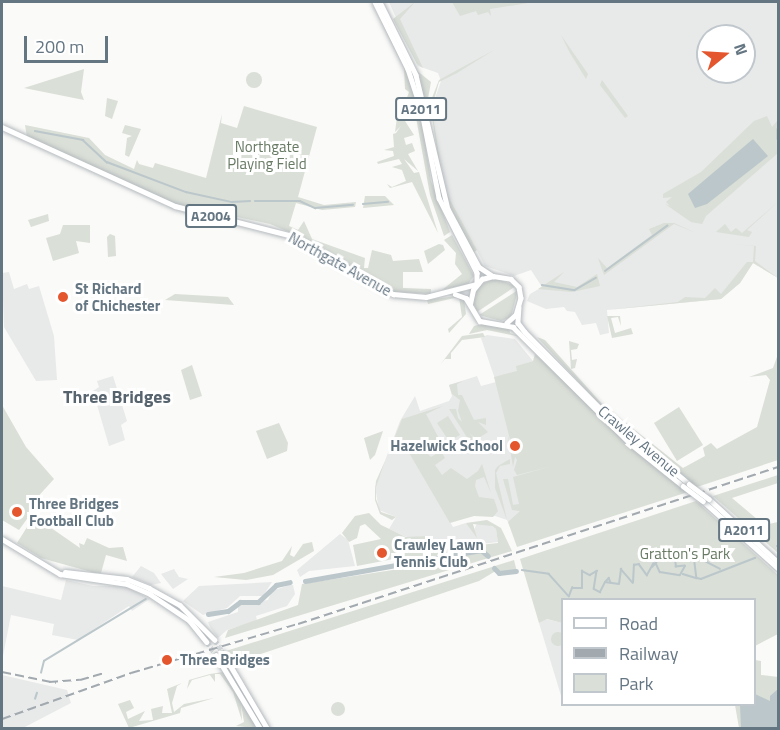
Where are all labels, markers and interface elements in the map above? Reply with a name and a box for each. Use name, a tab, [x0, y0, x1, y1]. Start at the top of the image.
scale bar	[27, 24, 111, 62]
north arrow	[696, 24, 756, 84]
text: 200 m	[35, 33, 84, 60]
text: N	[728, 40, 754, 58]
road number: A2011	[394, 98, 448, 120]
park label: Northgate Playing Field	[227, 137, 307, 172]
road number: A2004	[184, 205, 238, 227]
street label: Northgate Avenue	[285, 228, 395, 300]
place label: St Richard of Chichester	[75, 279, 160, 314]
marker: St Richard of Chichester	[56, 290, 70, 304]
district label: Three Bridges	[63, 386, 171, 408]
street label: Crawley Avenue	[595, 402, 683, 480]
place label: Hazelwick School	[390, 437, 503, 455]
marker: Hazelwick School	[508, 439, 522, 453]
place label: Three Bridges Football Club	[29, 494, 119, 529]
marker: Three Bridges Football Club	[10, 505, 24, 519]
road number: A2011	[717, 519, 771, 541]
place label: Crawley Lawn Tennis Club	[394, 535, 484, 570]
park label: Gratton's Park	[640, 545, 730, 563]
marker: Crawley Lawn Tennis Club	[375, 546, 389, 560]
legend	[561, 598, 756, 706]
text: Road	[619, 610, 658, 637]
text: Railway	[619, 640, 678, 667]
marker: Three Bridges	[158, 651, 176, 669]
place label: Three Bridges	[180, 651, 270, 669]
text: Park	[619, 670, 653, 697]

